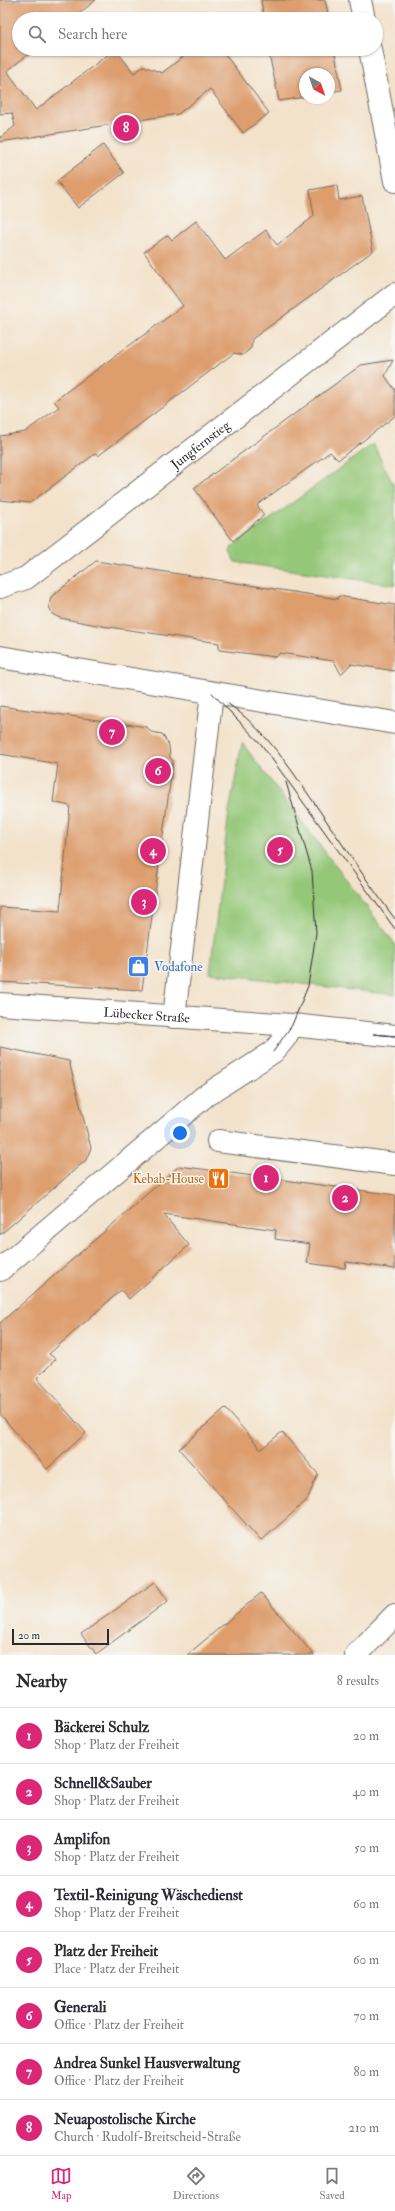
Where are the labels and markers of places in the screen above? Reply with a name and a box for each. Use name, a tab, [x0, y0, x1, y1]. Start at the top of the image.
pin: 8	[113, 113, 139, 143]
pin: 7	[99, 717, 125, 747]
pin: 6	[145, 756, 171, 786]
pin: 5	[267, 835, 293, 865]
pin: 4	[140, 836, 166, 866]
pin: 3	[131, 887, 157, 917]
shop icon: Vodafone	[126, 953, 152, 979]
place label: Vodafone	[154, 959, 203, 975]
pin: 1	[253, 1163, 279, 1193]
restaurant icon: Kebab-House	[206, 1165, 232, 1191]
place label: Kebab-House	[133, 1171, 205, 1187]
pin: 2	[332, 1183, 358, 1213]

